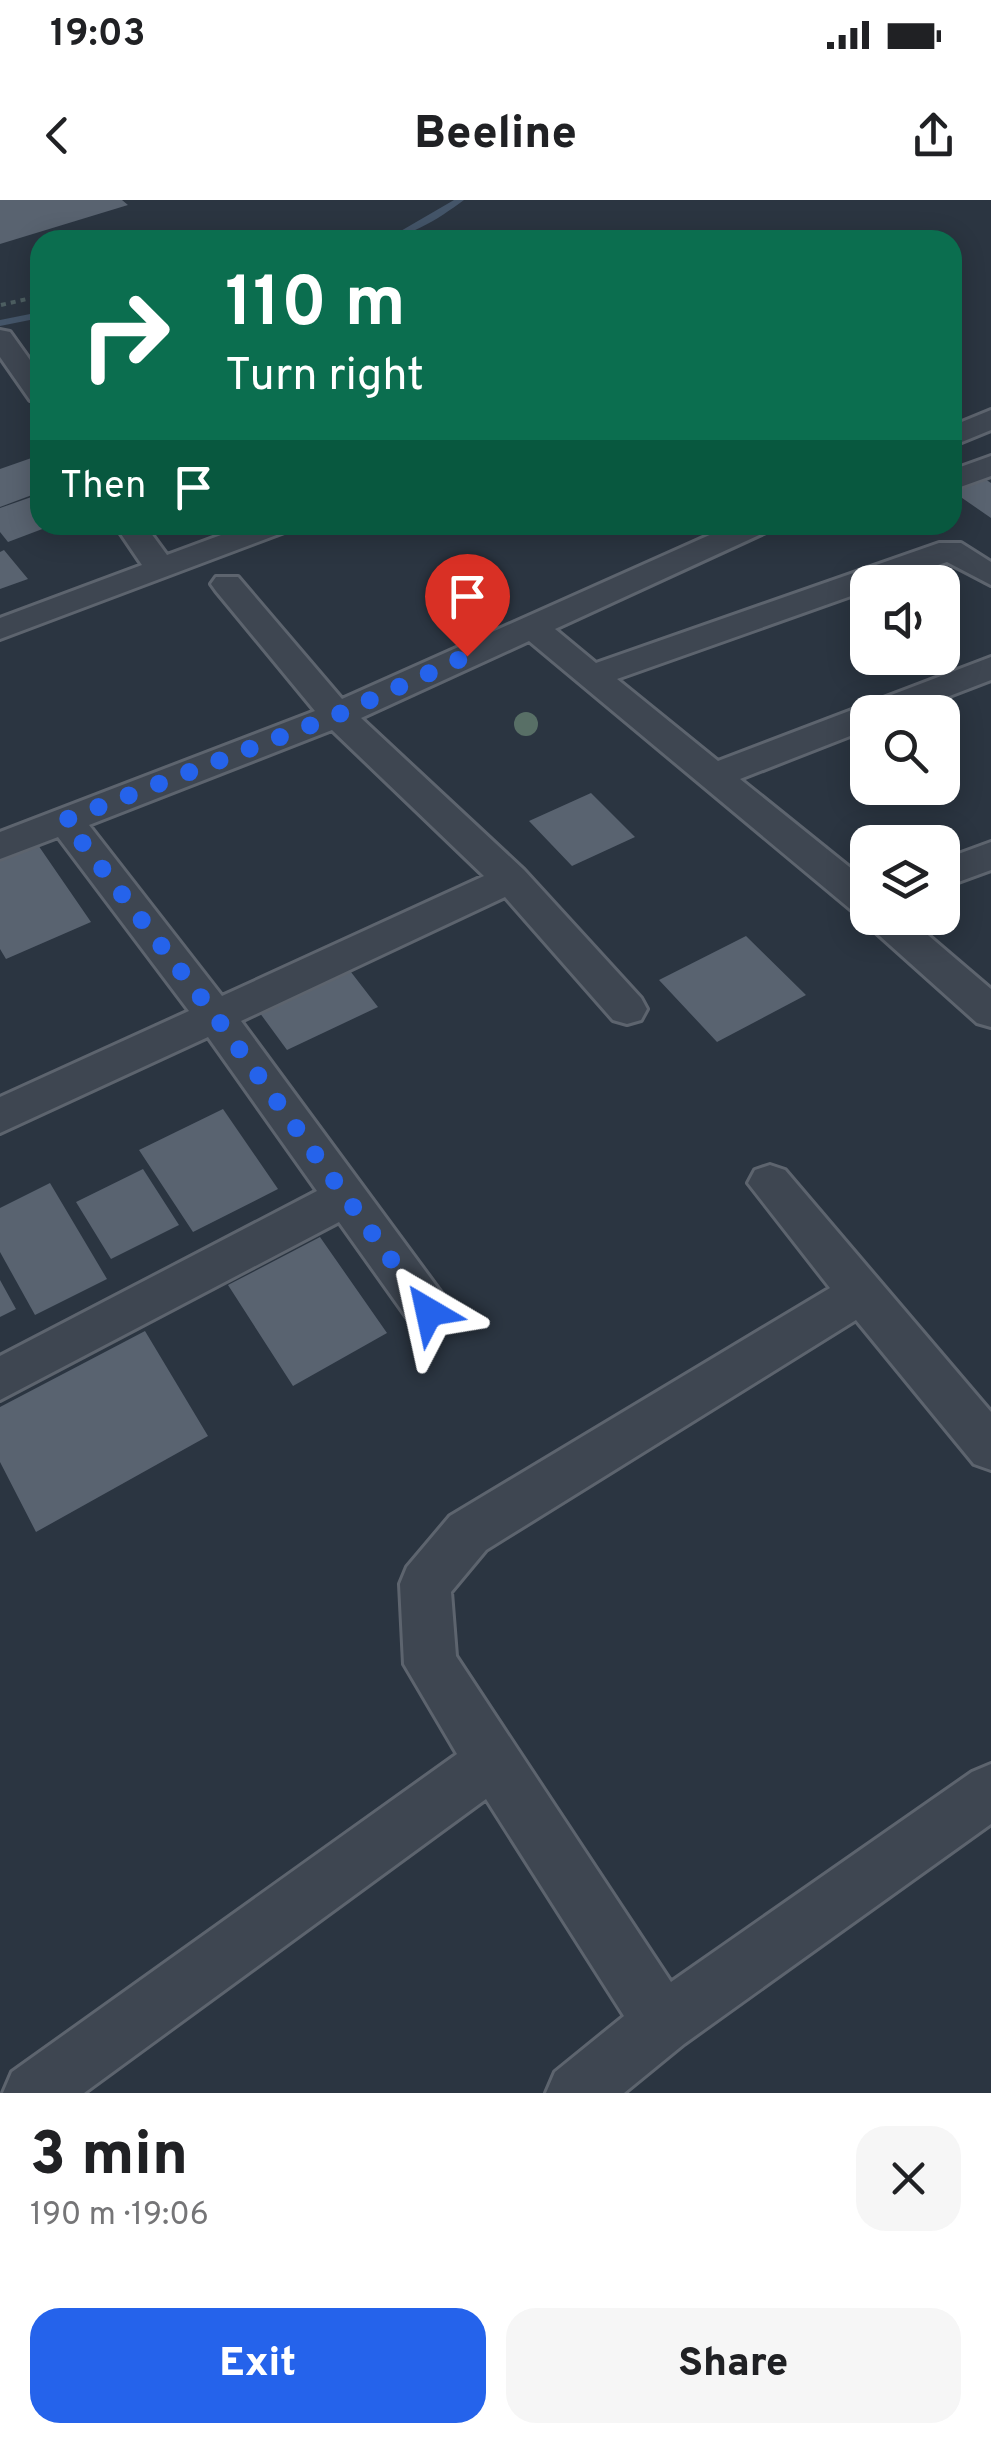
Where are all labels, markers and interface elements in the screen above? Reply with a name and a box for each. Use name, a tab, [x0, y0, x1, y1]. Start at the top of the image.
text: 19:03	[50, 11, 146, 60]
text: Beeline	[414, 107, 577, 164]
icon: back	[30, 108, 85, 163]
icon: share	[906, 108, 961, 163]
text: 110 m	[225, 262, 406, 351]
icon: right	[60, 270, 190, 400]
text: Turn right	[225, 349, 424, 406]
icon: arrive	[166, 460, 221, 515]
text: Then	[60, 463, 146, 512]
pin	[425, 554, 510, 657]
map controls	[850, 565, 960, 935]
button: sound	[850, 565, 960, 675]
icon: arrive	[440, 569, 495, 624]
button: search	[850, 695, 960, 805]
button: layers	[850, 825, 960, 935]
position arrow	[377, 1260, 481, 1364]
text: 3 min	[30, 2120, 188, 2196]
button: close	[856, 2126, 961, 2231]
text: 190 m · 19:06	[30, 2196, 209, 2236]
button: Exit	[30, 2308, 486, 2423]
button: Share	[506, 2308, 961, 2423]

